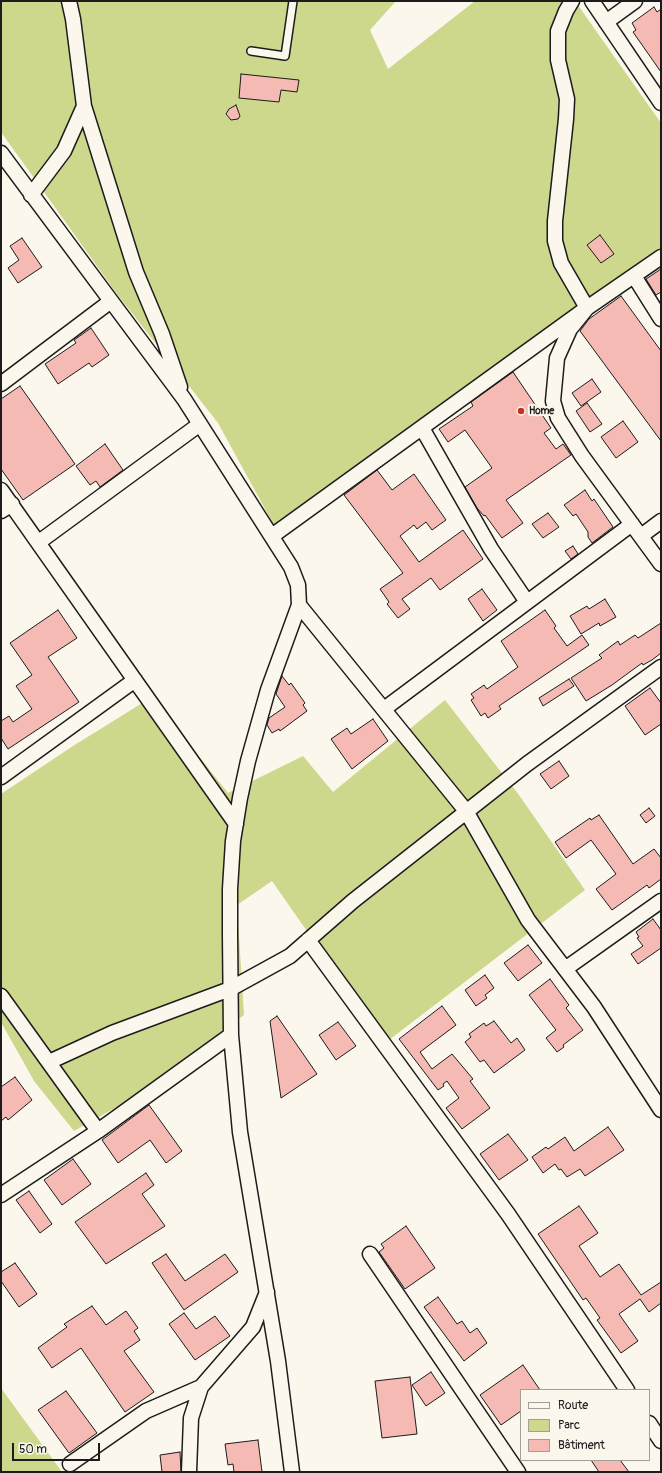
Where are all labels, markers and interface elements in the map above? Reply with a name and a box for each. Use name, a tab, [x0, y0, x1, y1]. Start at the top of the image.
place label: Home	[529, 405, 554, 417]
marker: Home	[516, 406, 526, 416]
legend	[520, 1389, 650, 1461]
text: Route	[558, 1398, 588, 1413]
text: Parc	[558, 1418, 580, 1433]
scale bar	[14, 1435, 102, 1461]
text: Bâtiment	[558, 1438, 605, 1453]
text: 50 m	[19, 1442, 47, 1457]

